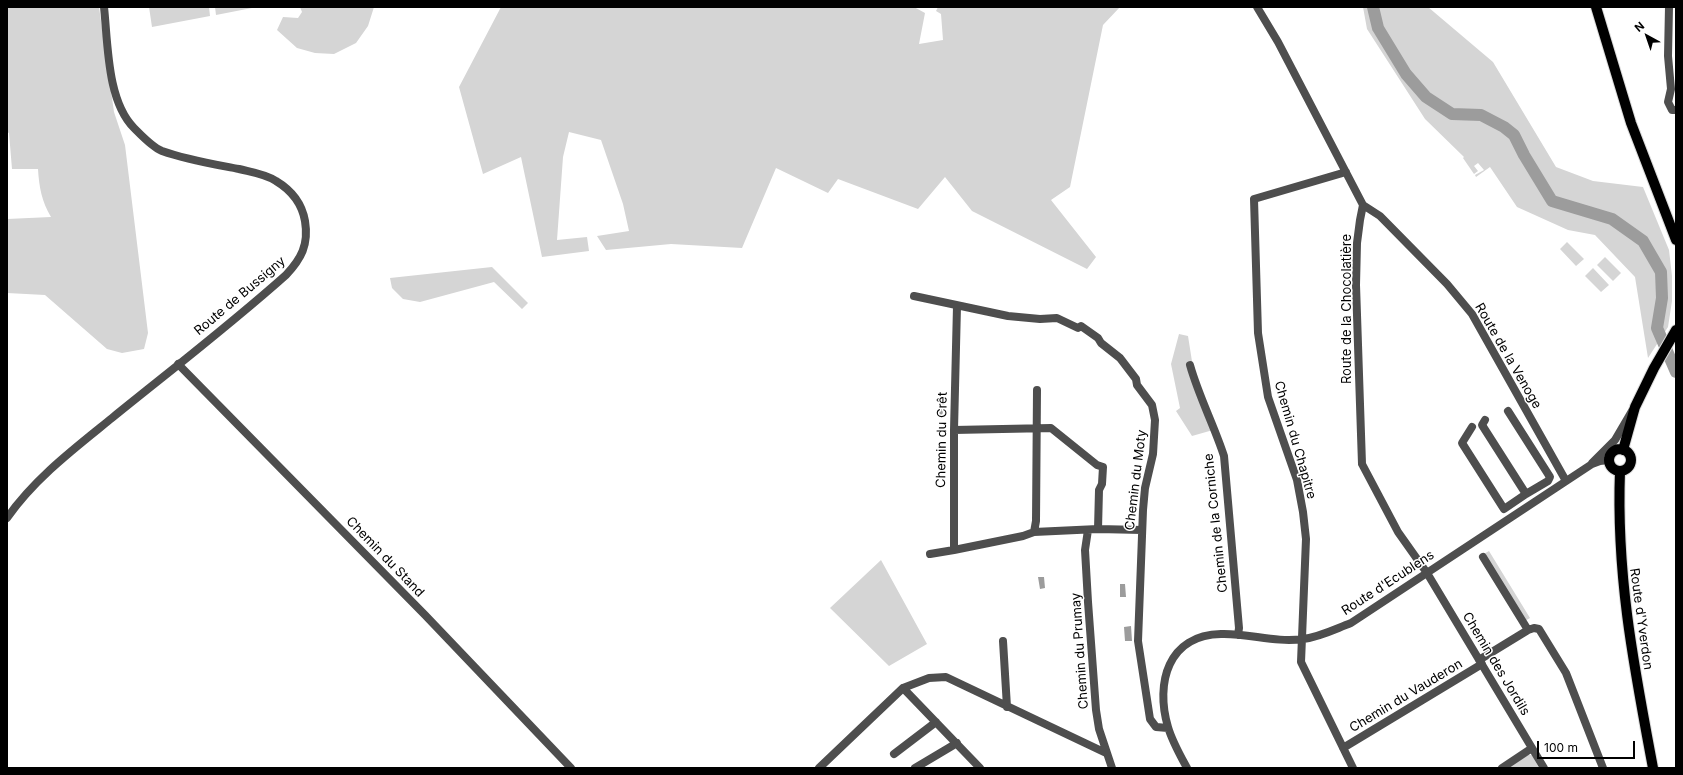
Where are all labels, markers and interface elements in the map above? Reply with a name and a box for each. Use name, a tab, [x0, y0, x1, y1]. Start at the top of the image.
north arrow	[1627, 16, 1667, 56]
text: N	[1632, 19, 1647, 35]
street label: Route de la Chocolatière	[1339, 234, 1355, 384]
street label: Route de Bussigny	[191, 253, 289, 339]
street label: Route de la Venoge	[1471, 300, 1545, 412]
street label: Chemin du Chapitre	[1271, 379, 1319, 501]
street label: Chemin du Crêt	[933, 392, 951, 488]
street label: Chemin du Moty	[1122, 429, 1150, 531]
street label: Chemin de la Corniche	[1201, 453, 1231, 593]
street label: Chemin du Stand	[343, 514, 427, 600]
street label: Route d'Ecublens	[1339, 547, 1437, 619]
street label: Route d'Yverdon	[1626, 567, 1656, 671]
street label: Chemin du Prumay	[1068, 592, 1092, 710]
street label: Chemin des Jordils	[1459, 610, 1533, 718]
street label: Chemin du Vauderon	[1347, 656, 1465, 736]
scale bar	[1539, 733, 1637, 759]
text: 100 m	[1544, 740, 1578, 755]

